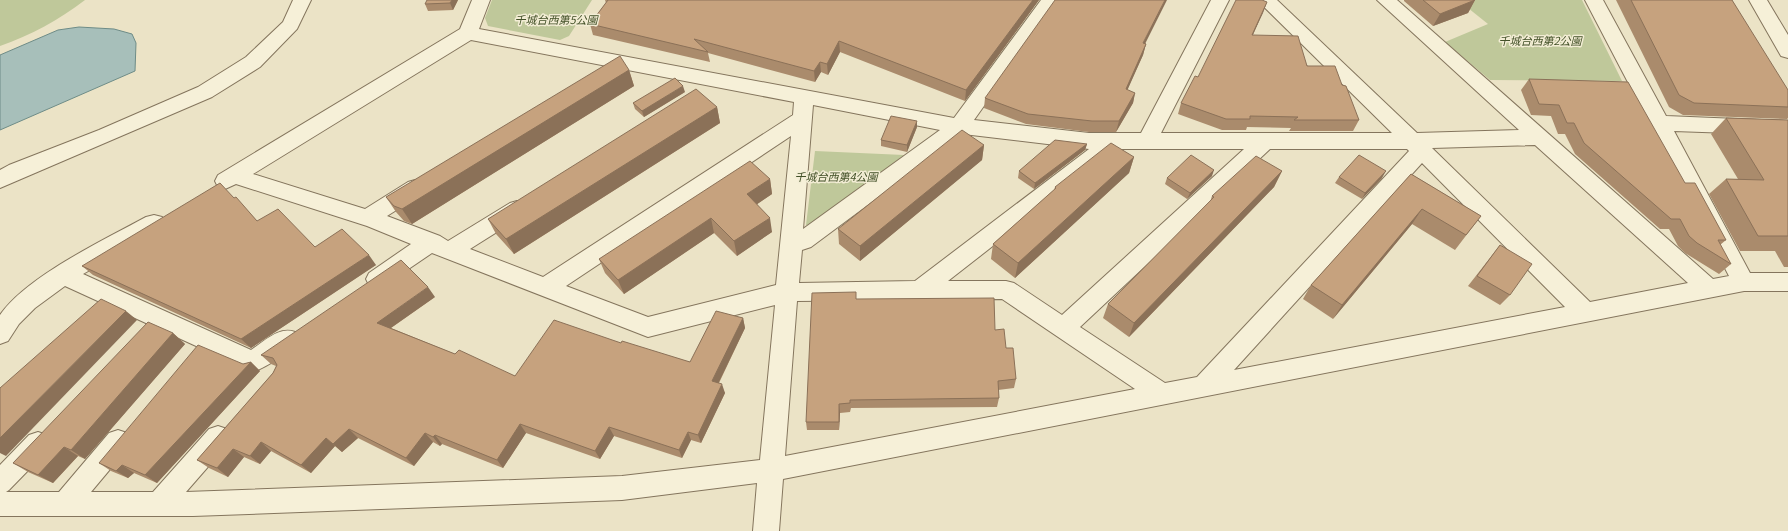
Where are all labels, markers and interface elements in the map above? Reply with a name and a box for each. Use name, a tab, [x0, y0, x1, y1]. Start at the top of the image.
park label: 千城台西第5公園	[514, 11, 600, 27]
park label: 千城台西第2公園	[1498, 32, 1584, 48]
park label: 千城台西第4公園	[794, 168, 880, 184]

